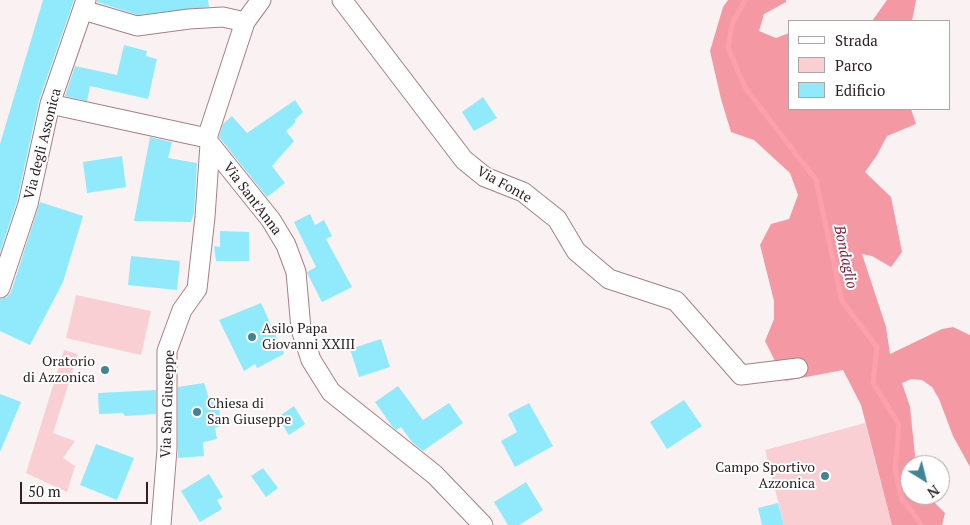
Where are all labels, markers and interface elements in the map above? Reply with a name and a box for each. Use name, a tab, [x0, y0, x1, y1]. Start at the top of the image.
legend	[788, 20, 950, 110]
text: Strada	[835, 30, 878, 50]
text: Parco	[835, 55, 872, 75]
text: Edificio	[835, 80, 885, 100]
street label: Via degli Assonica	[21, 87, 65, 201]
street label: Via Sant'Anna	[219, 159, 285, 239]
street label: Via Fonte	[474, 163, 534, 207]
water label: Bondaglio	[830, 224, 860, 290]
place label: Asilo Papa Giovanni XXIII	[262, 321, 355, 354]
marker: Asilo Papa Giovanni XXIII	[246, 331, 258, 343]
street label: Via San Giuseppe	[158, 350, 178, 458]
place label: Oratorio di Azzonica	[23, 354, 95, 387]
marker: Oratorio di Azzonica	[99, 364, 111, 376]
place label: Chiesa di San Giuseppe	[207, 396, 291, 428]
marker: Chiesa di San Giuseppe	[191, 406, 203, 418]
north arrow	[900, 455, 950, 505]
place label: Campo Sportivo Azzonica	[715, 460, 815, 492]
marker: Campo Sportivo Azzonica	[819, 470, 831, 482]
scale bar	[22, 472, 150, 504]
text: 50 m	[28, 481, 61, 501]
text: N	[924, 481, 943, 503]

